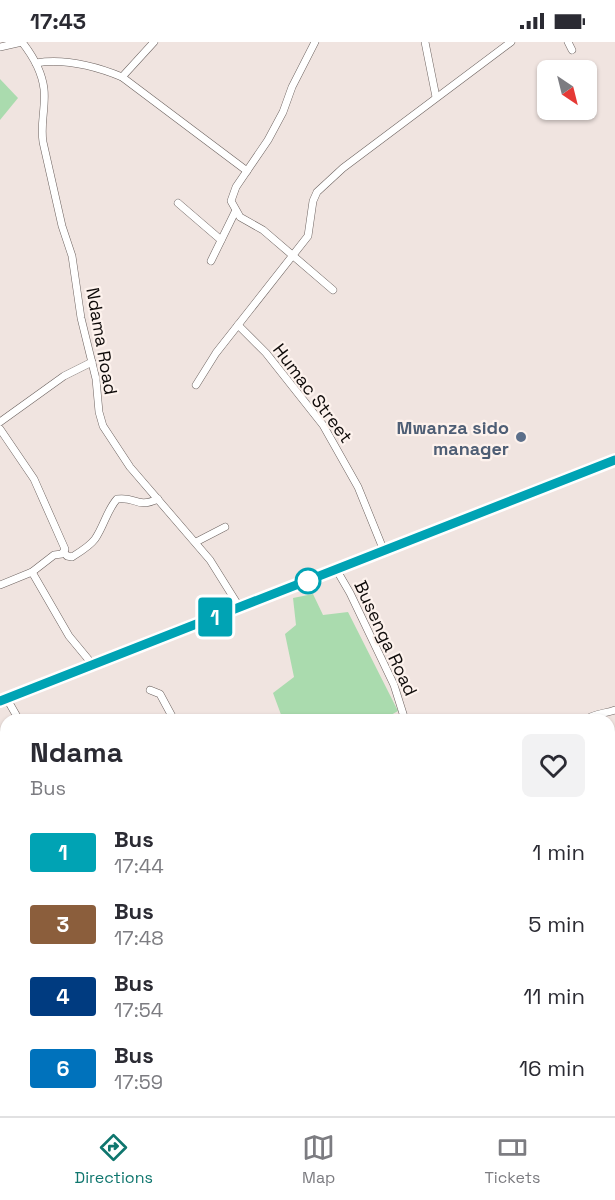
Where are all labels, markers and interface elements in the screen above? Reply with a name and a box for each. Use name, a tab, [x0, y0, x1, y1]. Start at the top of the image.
text: 17:43	[30, 7, 86, 35]
north arrow	[537, 60, 597, 120]
map controls	[537, 60, 597, 120]
street label: Ndama Road	[81, 286, 123, 396]
street label: Humac Street	[268, 339, 358, 447]
place label: Mwanza sido manager	[397, 416, 509, 460]
marker: Mwanza sido manager	[514, 430, 528, 444]
unlabelled marker	[295, 568, 321, 594]
street label: Busenga Road	[349, 577, 423, 699]
line badge: 1	[196, 598, 234, 636]
text: 1	[210, 604, 220, 631]
text: Ndama	[30, 734, 123, 770]
button: heart	[522, 734, 585, 797]
text: Bus	[30, 775, 66, 801]
text: Bus	[114, 825, 154, 853]
text: 1 min	[532, 838, 585, 866]
text: 1	[58, 839, 68, 866]
text: 17:44	[114, 853, 164, 879]
text: Bus	[114, 897, 154, 925]
text: 5 min	[528, 910, 585, 938]
text: 3	[57, 911, 69, 938]
text: 17:48	[114, 925, 164, 951]
text: Bus	[114, 969, 154, 997]
text: 11 min	[523, 982, 585, 1010]
text: 4	[56, 983, 70, 1010]
text: 17:54	[114, 997, 163, 1023]
text: Bus	[114, 1041, 154, 1069]
text: 16 min	[519, 1054, 585, 1082]
text: 6	[57, 1055, 69, 1082]
text: 17:59	[114, 1069, 163, 1095]
tab: Directions	[75, 1131, 153, 1188]
tab: Map	[302, 1131, 335, 1188]
tab: Tickets	[485, 1131, 540, 1188]

